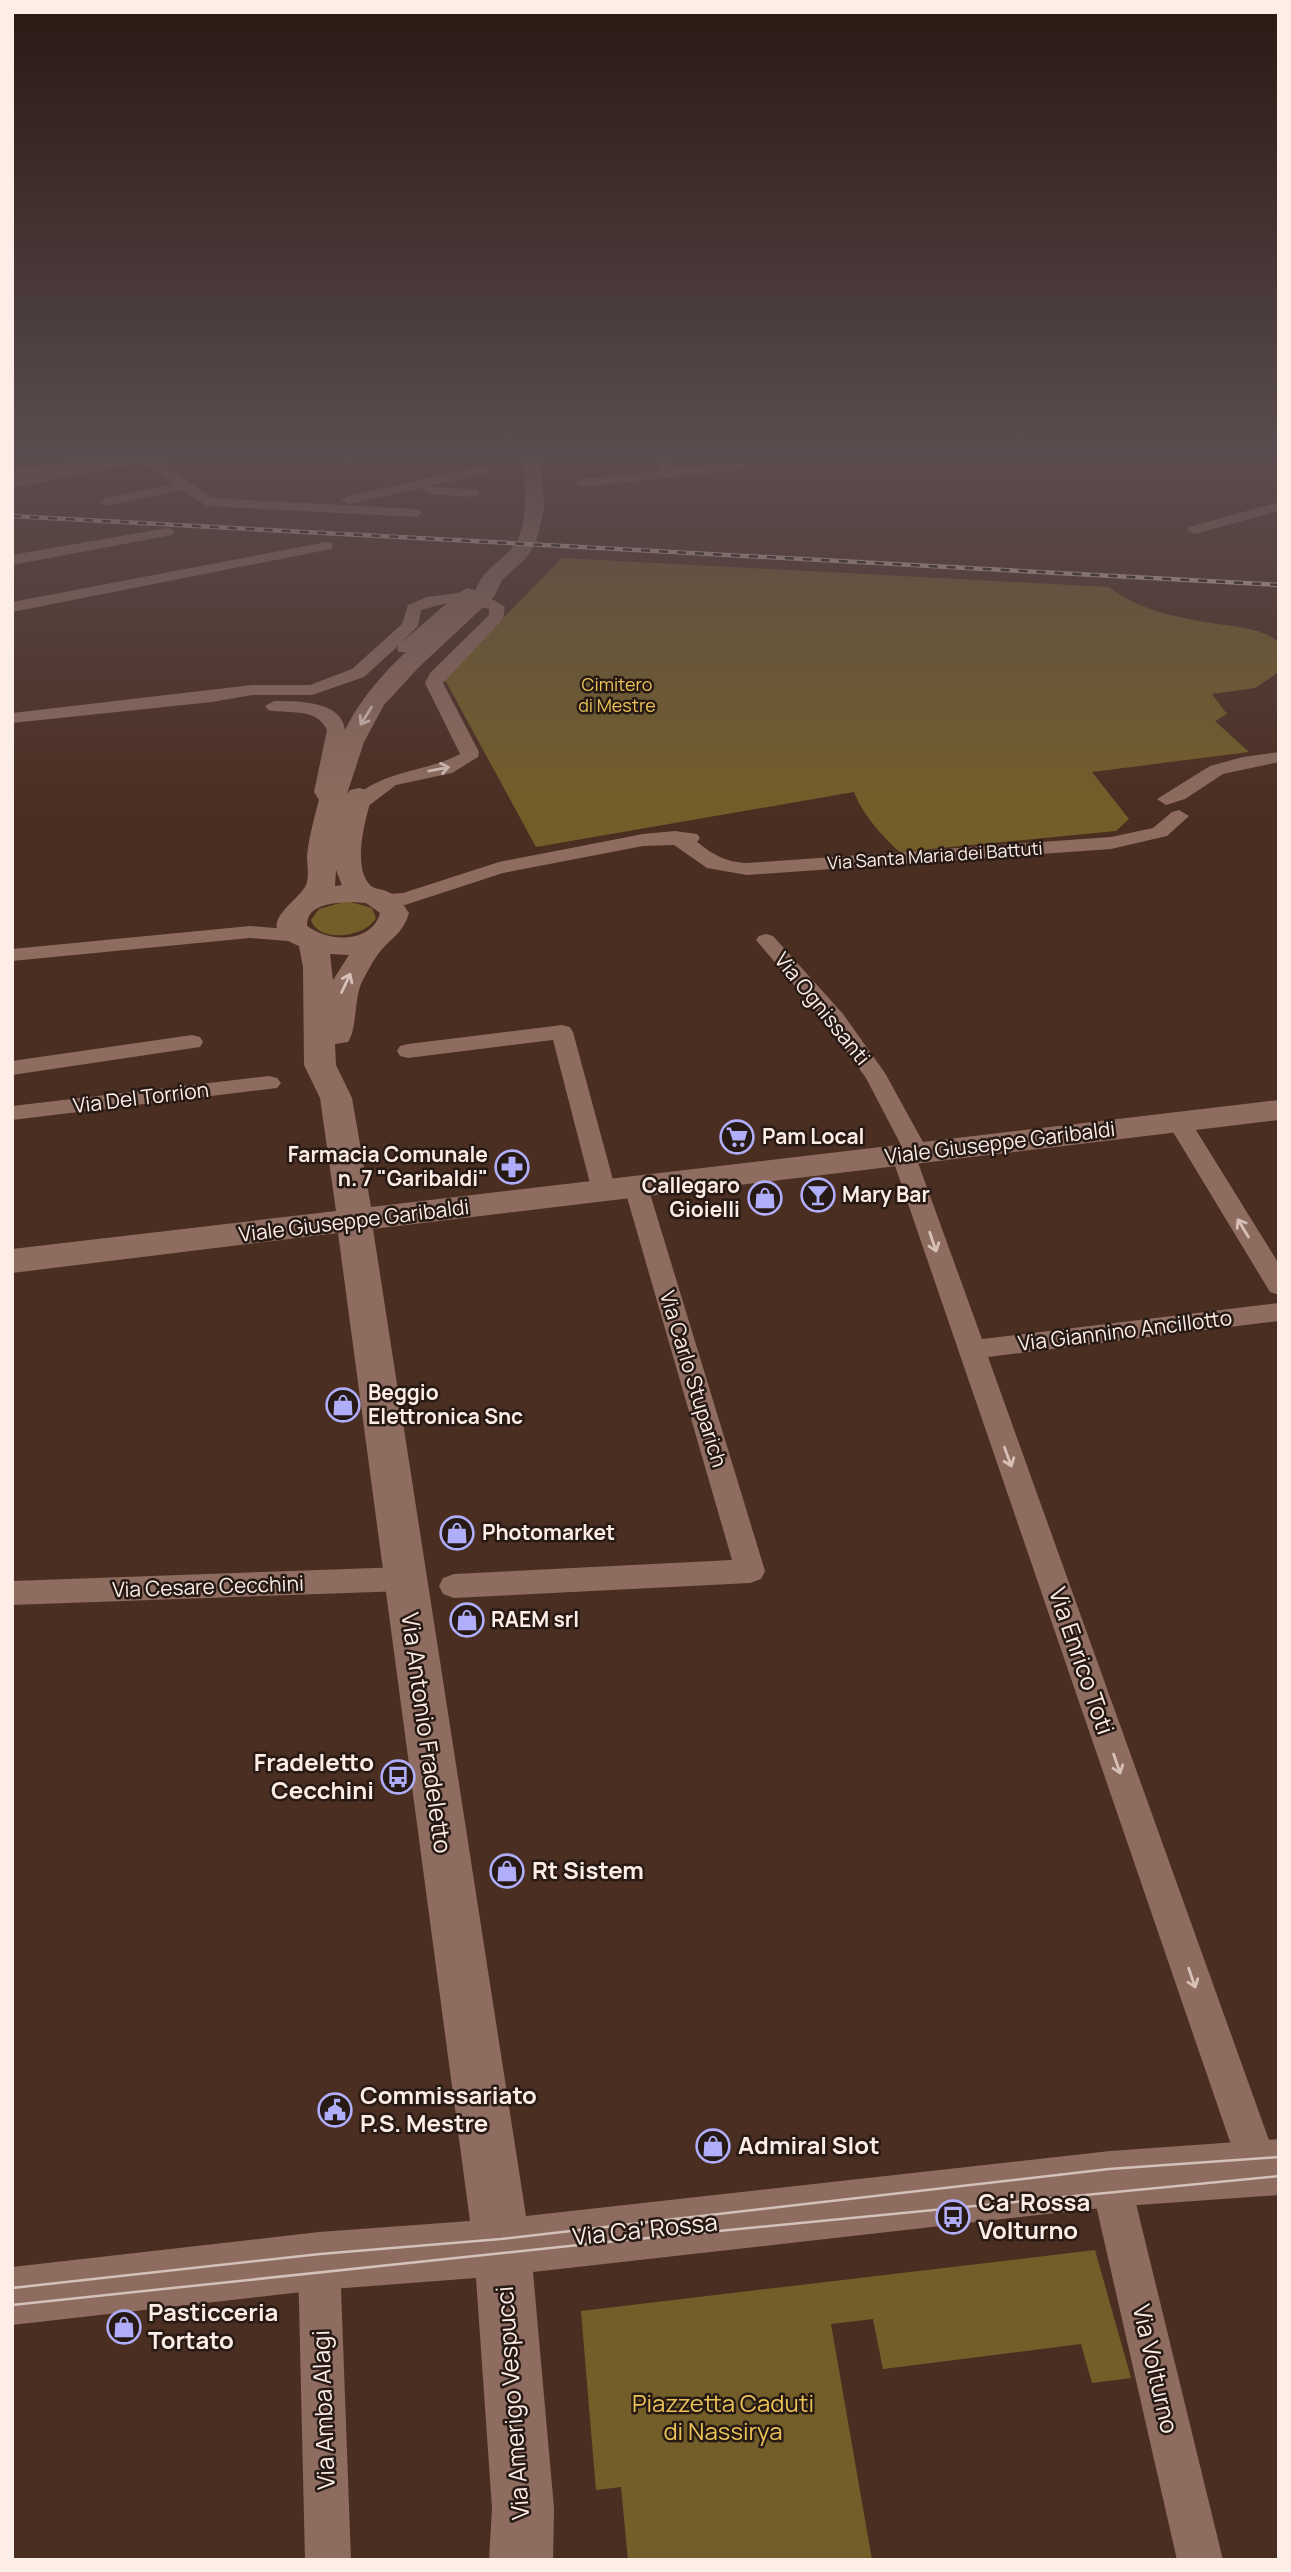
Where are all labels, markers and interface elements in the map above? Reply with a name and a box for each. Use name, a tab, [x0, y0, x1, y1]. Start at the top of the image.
park label: Cimitero di Mestre	[578, 672, 656, 717]
one-way arrow	[358, 706, 372, 726]
one-way arrow	[427, 762, 450, 776]
street label: Via Santa Maria dei Battuti	[826, 836, 1043, 874]
street label: Via Ognissanti	[769, 946, 877, 1071]
one-way arrow	[340, 973, 353, 994]
street label: Via Del Torrion	[71, 1075, 210, 1119]
street label: Viale Giuseppe Garibaldi	[883, 1114, 1117, 1170]
supermarket icon: Pam Local	[718, 1118, 756, 1156]
place label: Pam Local	[762, 1122, 864, 1150]
place label: Farmacia Comunale n. 7 "Garibaldi"	[288, 1140, 488, 1192]
pharmacy icon: Farmacia Comunale n. 7 "Garibaldi"	[493, 1148, 531, 1186]
place label: Callegaro Gioielli	[642, 1171, 740, 1223]
bar icon: Mary Bar	[799, 1176, 837, 1214]
shop icon: Callegaro Gioielli	[746, 1179, 784, 1217]
place label: Mary Bar	[842, 1180, 930, 1208]
street label: Viale Giuseppe Garibaldi	[237, 1192, 471, 1248]
one-way arrow	[1236, 1218, 1250, 1238]
one-way arrow	[927, 1231, 940, 1253]
street label: Via Carlo Stuparich	[654, 1287, 734, 1470]
street label: Via Giannino Ancillotto	[1016, 1303, 1233, 1357]
place label: Beggio Elettronica Snc	[368, 1378, 523, 1430]
shop icon: Beggio Elettronica Snc	[324, 1386, 362, 1424]
one-way arrow	[1003, 1445, 1016, 1467]
shop icon: Photomarket	[438, 1514, 476, 1552]
place label: Photomarket	[482, 1518, 615, 1546]
street label: Via Cesare Cecchini	[112, 1569, 304, 1603]
street label: Via Enrico Toti	[1042, 1582, 1123, 1739]
shop icon: RAEM srl	[448, 1601, 486, 1639]
place label: RAEM srl	[491, 1605, 579, 1633]
street label: Via Antonio Fradeletto	[394, 1610, 461, 1855]
place label: Fradeletto Cecchini	[254, 1745, 374, 1806]
one-way arrow	[1112, 1752, 1124, 1774]
bus stop icon: Fradeletto Cecchini	[379, 1758, 417, 1796]
shop icon: Rt Sistem	[488, 1852, 526, 1890]
place label: Rt Sistem	[532, 1853, 644, 1886]
one-way arrow	[1187, 1967, 1199, 1989]
place label: Commissariato P.S. Mestre	[360, 2078, 537, 2139]
public building icon: Commissariato P.S. Mestre	[316, 2091, 354, 2129]
shop icon: Admiral Slot	[694, 2127, 732, 2165]
place label: Admiral Slot	[738, 2128, 880, 2161]
place label: Ca' Rossa Volturno	[978, 2185, 1090, 2246]
bus stop icon: Ca' Rossa Volturno	[934, 2198, 972, 2236]
street label: Via Ca' Rossa	[571, 2204, 719, 2253]
street label: Via Amerigo Vespucci	[487, 2285, 536, 2521]
place label: Pasticceria Tortato	[148, 2295, 278, 2356]
street label: Via Volturno	[1126, 2301, 1187, 2436]
shop icon: Pasticceria Tortato	[105, 2308, 143, 2346]
street label: Via Amba Alagi	[303, 2330, 342, 2490]
park label: Piazzetta Caduti di Nassirya	[632, 2386, 814, 2447]

